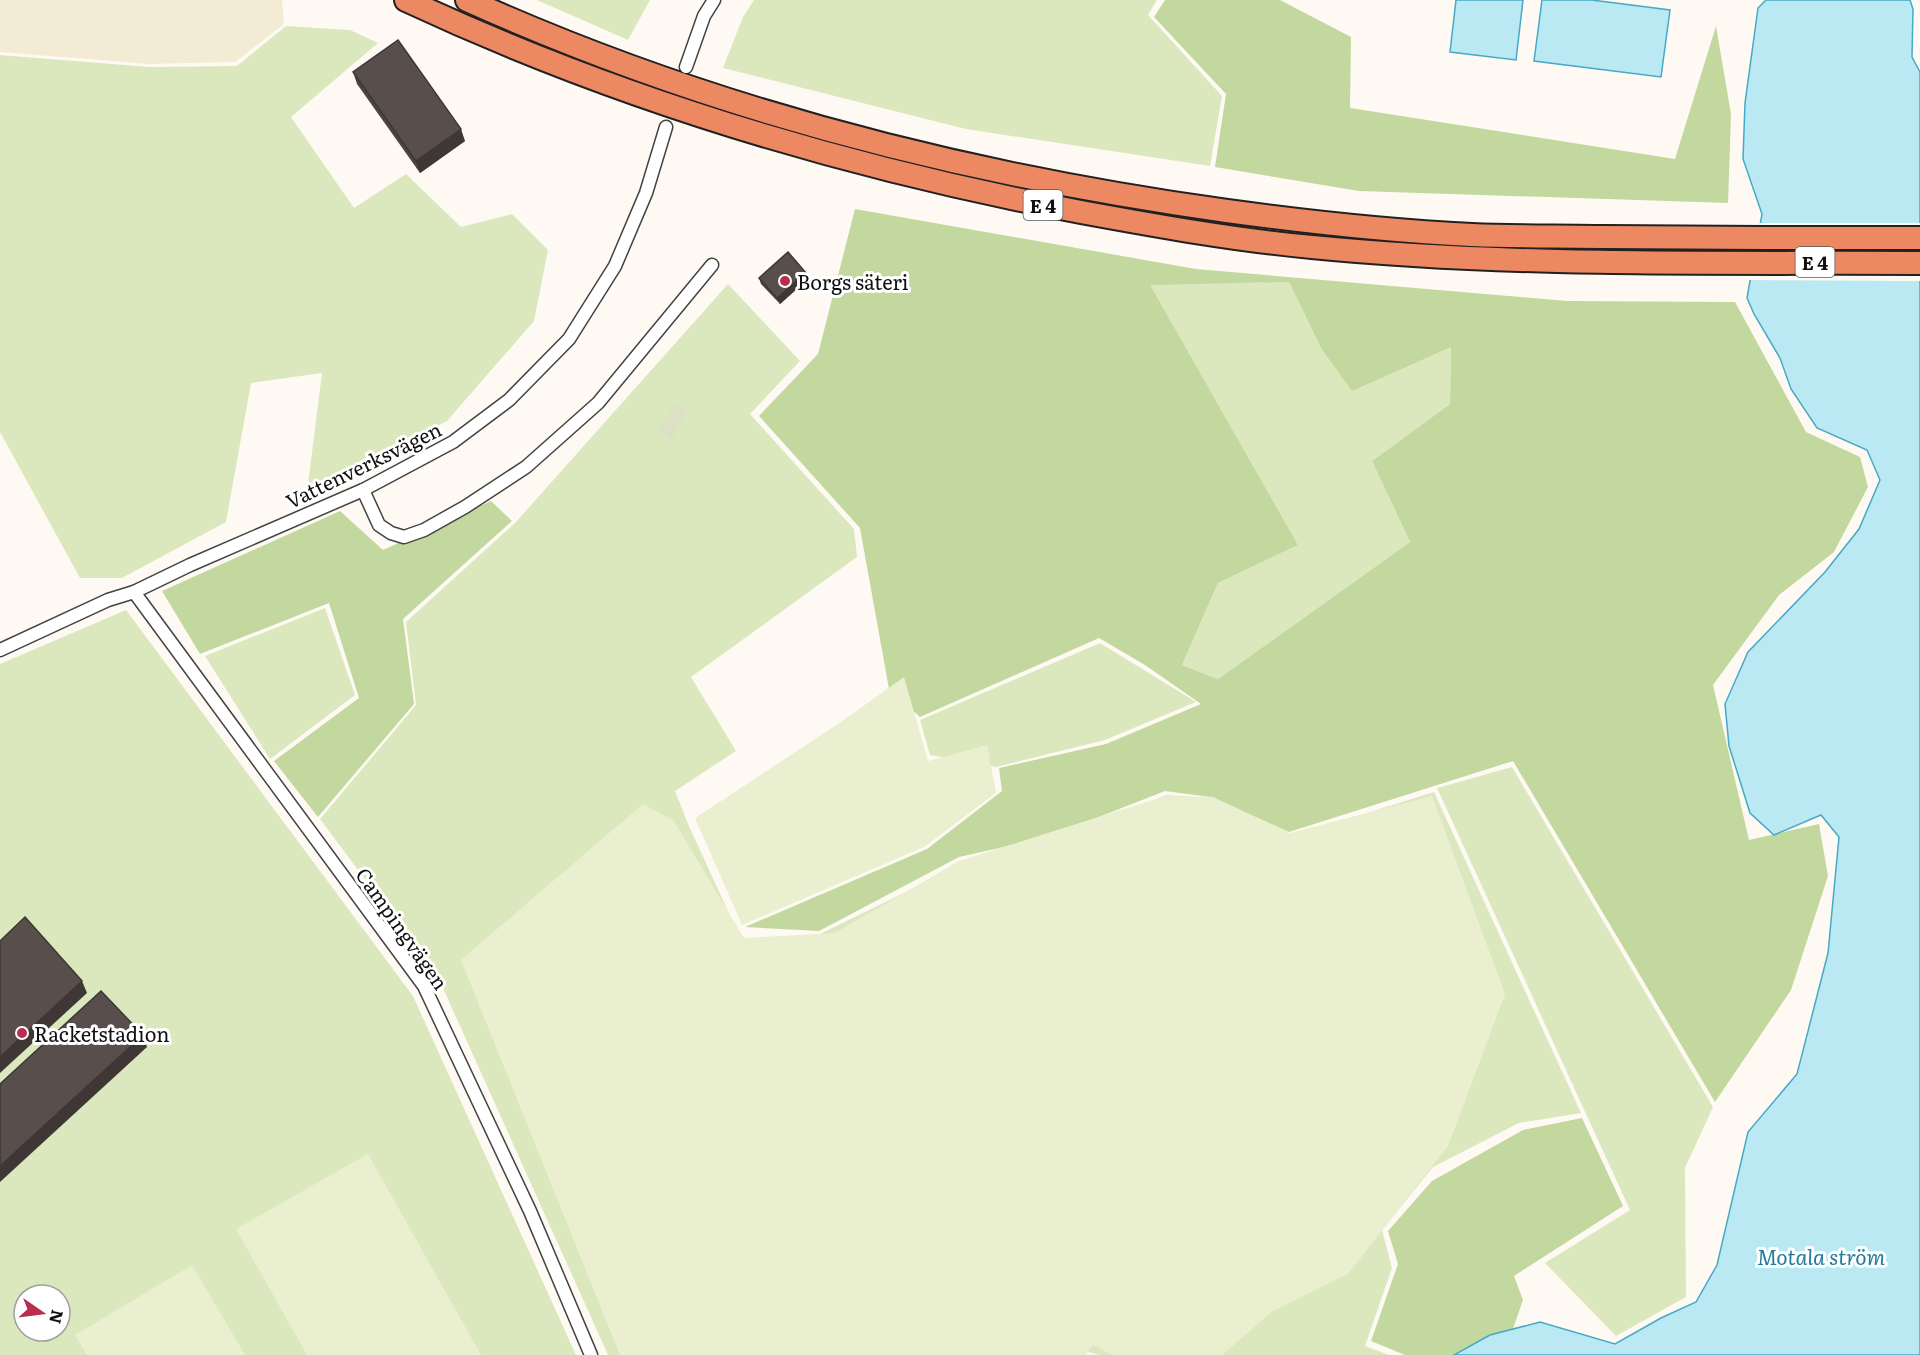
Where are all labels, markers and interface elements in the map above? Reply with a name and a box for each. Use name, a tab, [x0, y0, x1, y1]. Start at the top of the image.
road number: E 4	[1024, 190, 1062, 220]
road number: E 4	[1796, 247, 1834, 277]
place label: Borgs säteri	[797, 266, 909, 296]
marker: Borgs säteri	[778, 274, 792, 288]
street label: Vattenverksvägen	[280, 413, 446, 515]
street label: Campingvägen	[350, 861, 456, 995]
place label: Racketstadion	[34, 1018, 169, 1048]
marker: Racketstadion	[15, 1026, 29, 1040]
water label: Motala ström	[1757, 1240, 1886, 1271]
north arrow	[12, 1283, 72, 1343]
text: N	[44, 1307, 71, 1326]

